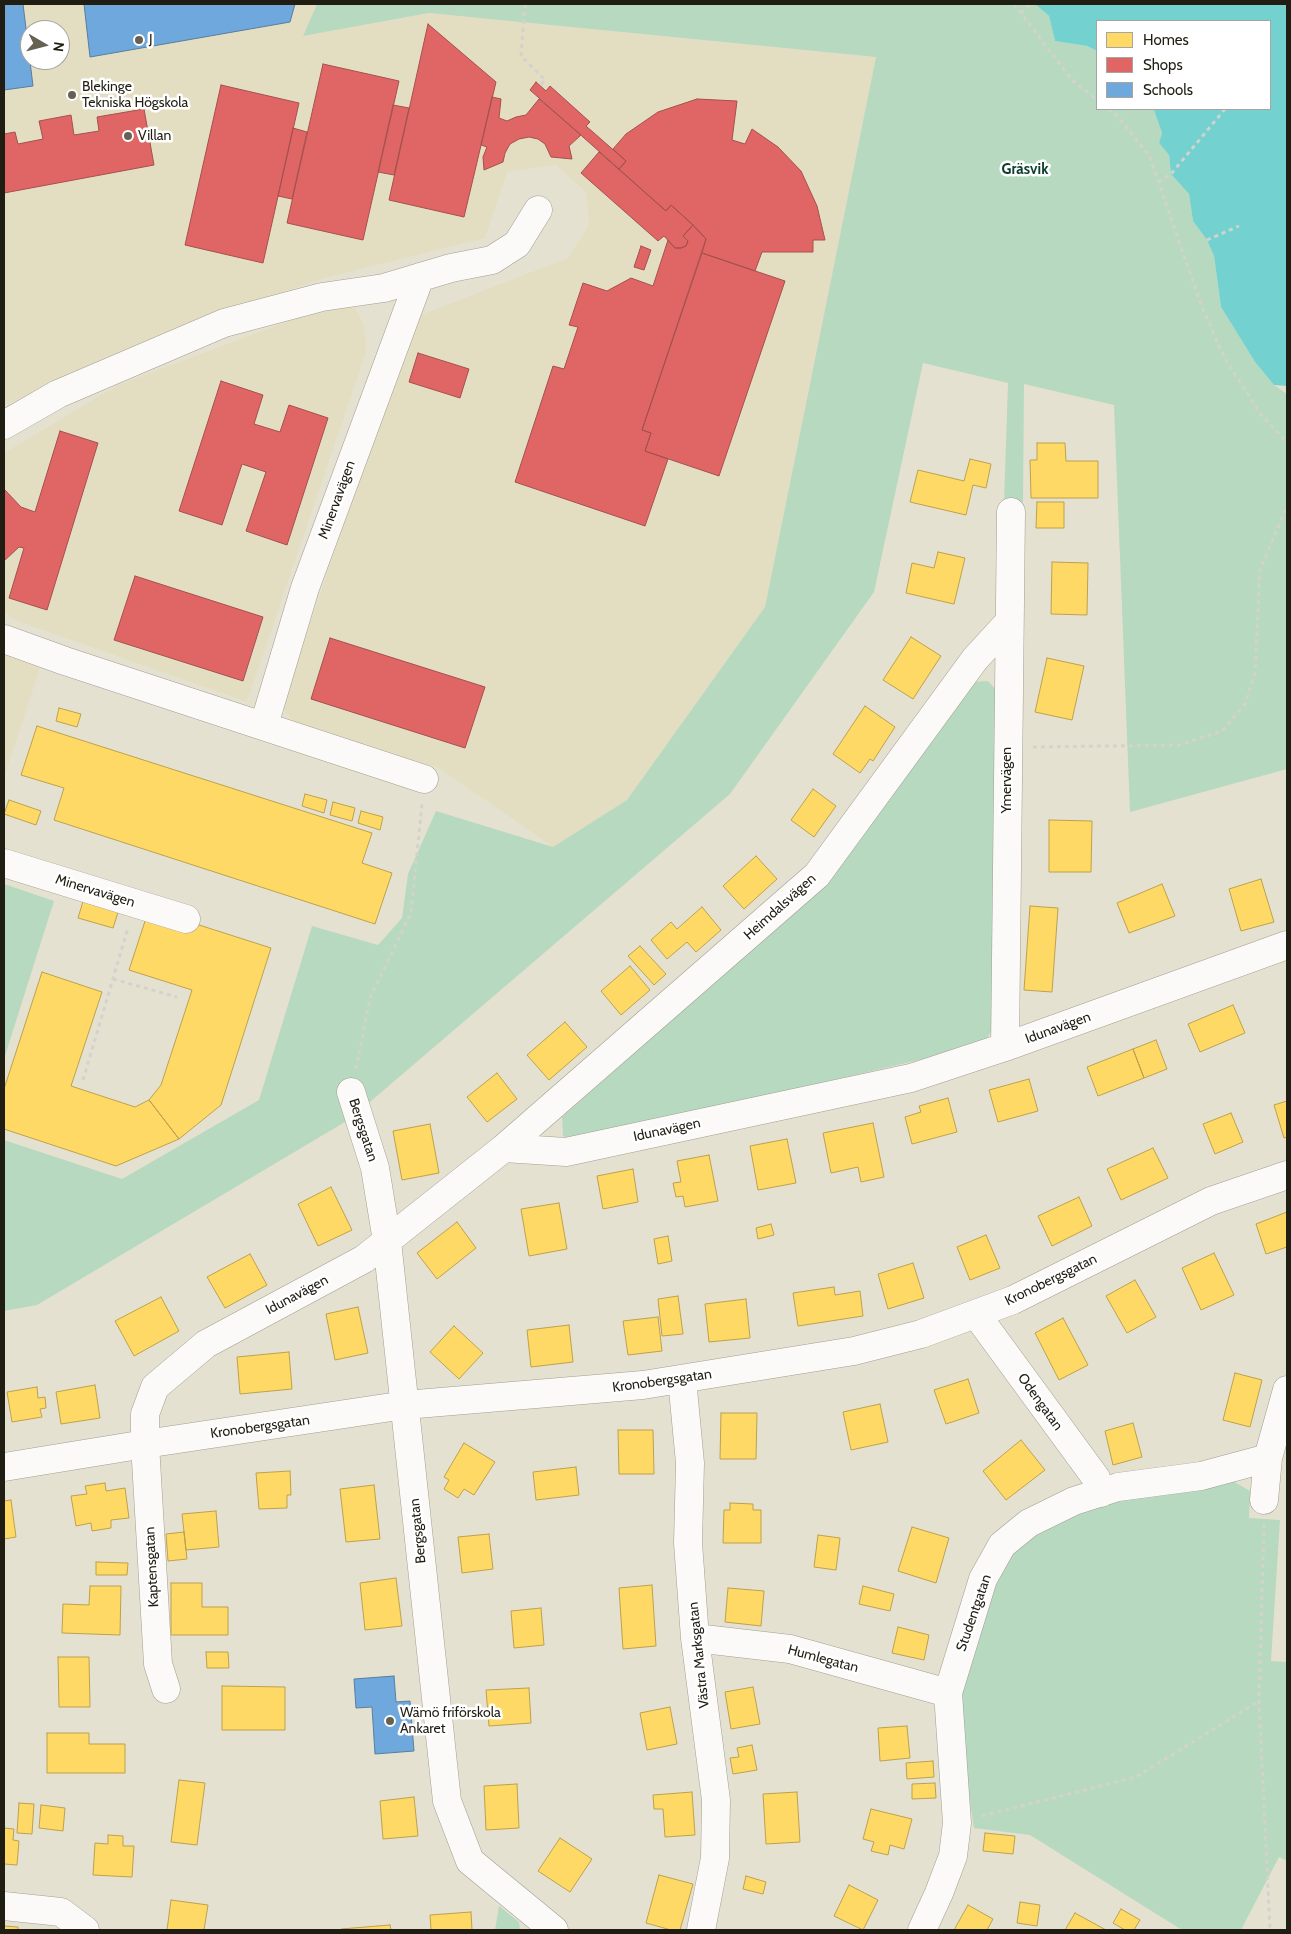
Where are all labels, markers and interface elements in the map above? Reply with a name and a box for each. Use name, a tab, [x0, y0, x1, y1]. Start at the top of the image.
north arrow	[20, 20, 70, 70]
legend	[1096, 20, 1271, 110]
text: Homes	[1143, 31, 1189, 49]
place label: J	[149, 32, 153, 48]
marker: J	[133, 34, 145, 46]
text: N	[49, 41, 68, 53]
text: Shops	[1143, 56, 1183, 74]
place label: Blekinge Tekniska Högskola	[82, 79, 188, 111]
text: Schools	[1143, 81, 1193, 99]
marker: Blekinge Tekniska Högskola	[66, 89, 78, 101]
place label: Villan	[138, 128, 171, 144]
marker: Villan	[122, 130, 134, 142]
district label: Gräsvik	[1002, 161, 1048, 179]
street label: Minervavägen	[315, 458, 359, 542]
street label: Ymervägen	[999, 747, 1015, 813]
street label: Heimdalsvägen	[740, 870, 820, 944]
street label: Minervavägen	[53, 871, 137, 911]
street label: Idunavägen	[1023, 1008, 1093, 1048]
street label: Bergsgatan	[345, 1096, 381, 1164]
street label: Idunavägen	[632, 1115, 702, 1145]
street label: Kronobergsgatan	[1002, 1250, 1100, 1310]
street label: Idunavägen	[263, 1272, 331, 1318]
street label: Kronobergsgatan	[611, 1366, 713, 1396]
street label: Odengatan	[1014, 1370, 1066, 1434]
street label: Kronobergsgatan	[209, 1412, 311, 1442]
street label: Bergsgatan	[406, 1498, 430, 1564]
street label: Kaptensgatan	[142, 1526, 162, 1608]
street label: Studentgatan	[953, 1572, 995, 1654]
street label: Västra Marksgatan	[685, 1601, 713, 1709]
street label: Humlegatan	[786, 1641, 860, 1677]
place label: Wämö friförskola Ankaret	[400, 1705, 501, 1738]
marker: Wämö friförskola Ankaret	[384, 1715, 396, 1727]

